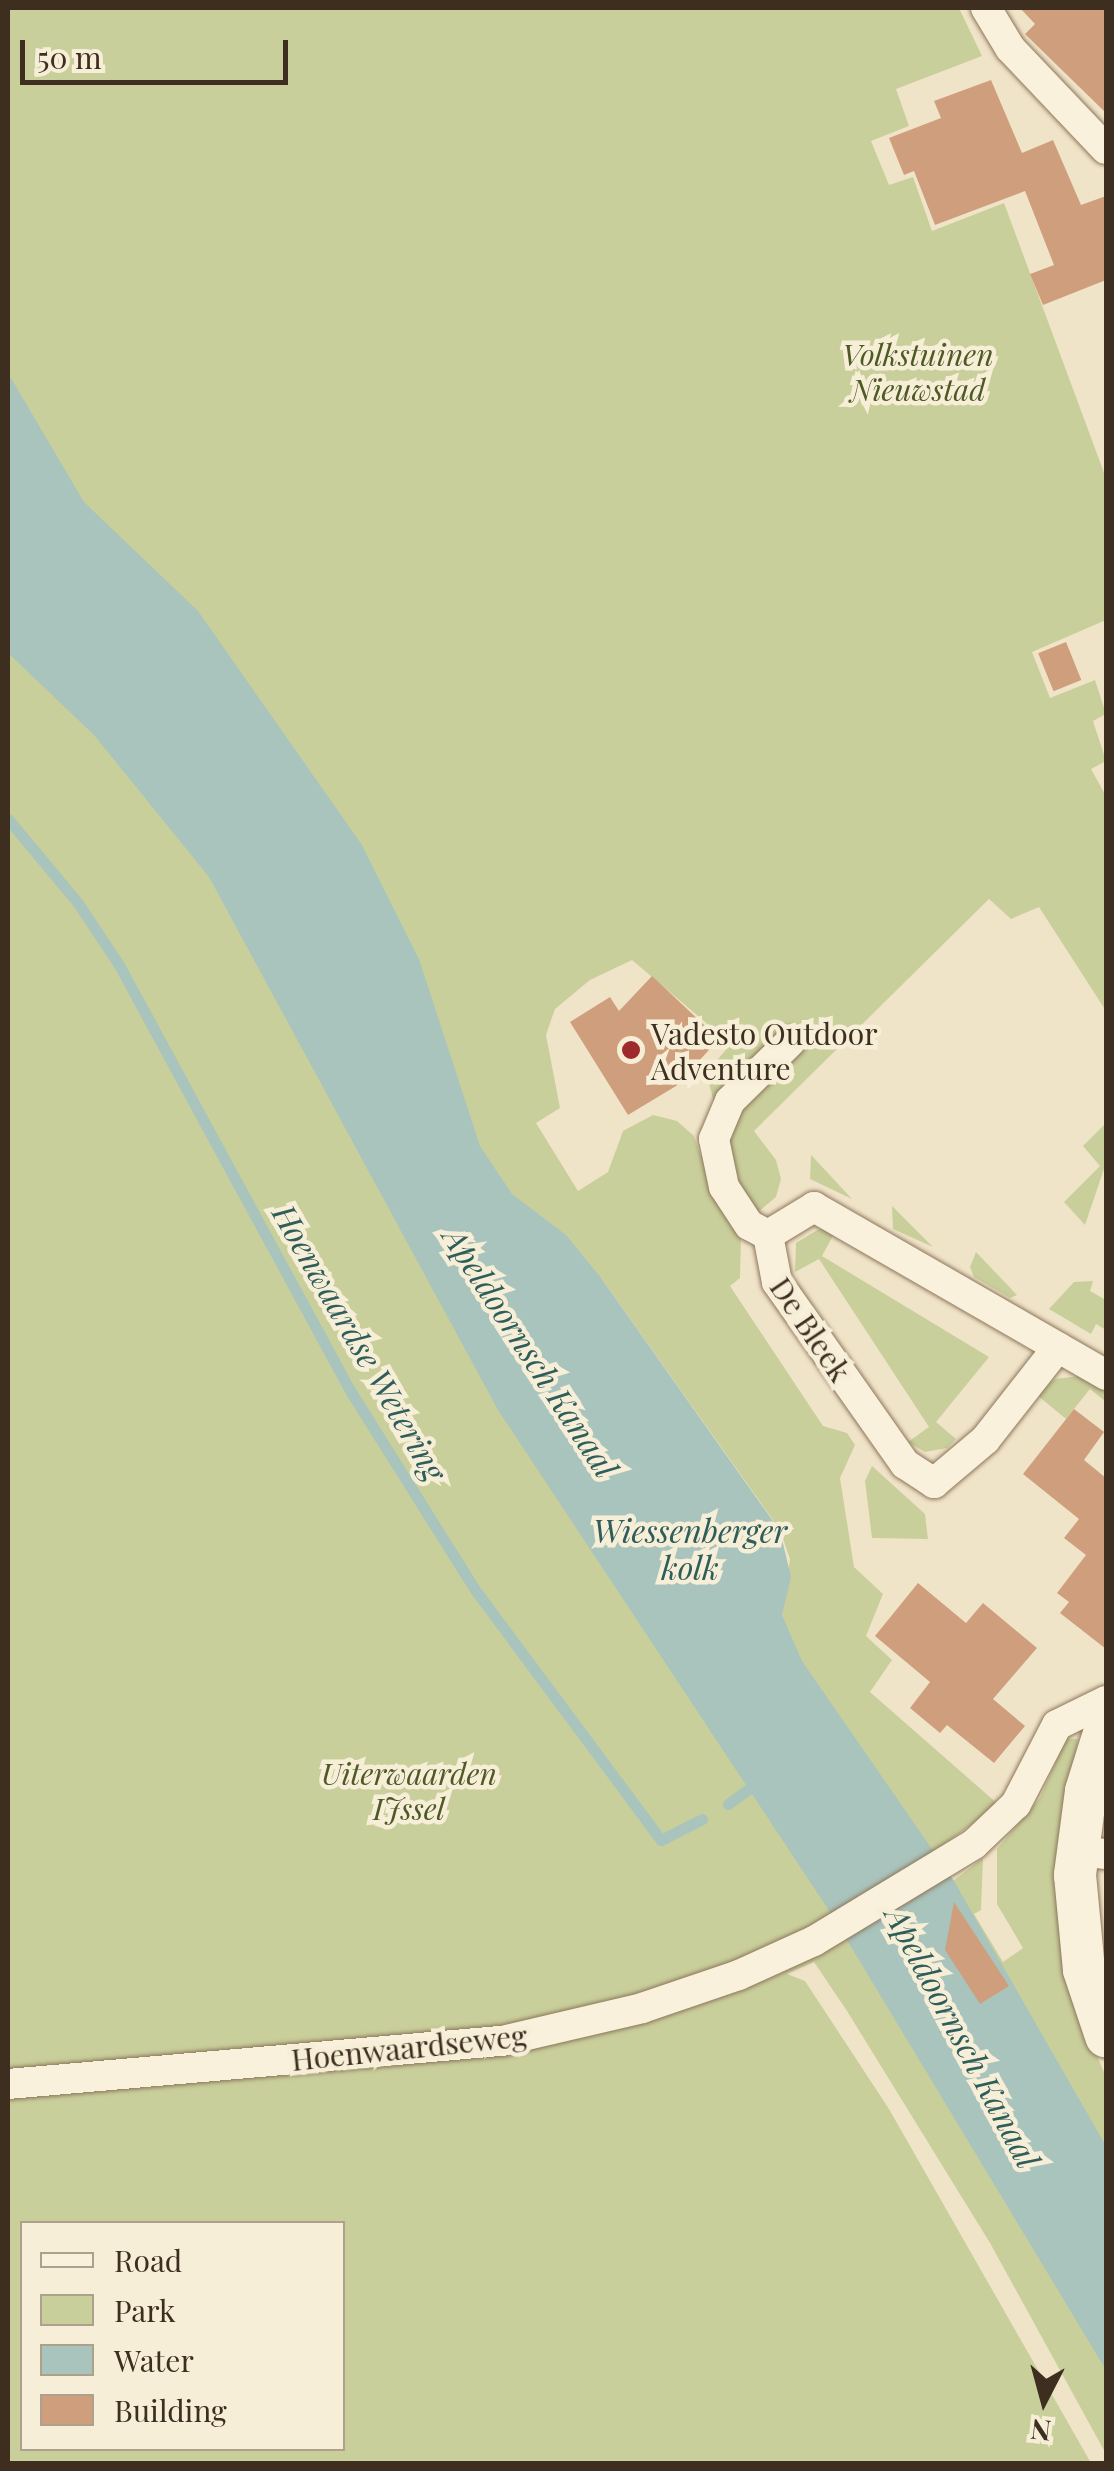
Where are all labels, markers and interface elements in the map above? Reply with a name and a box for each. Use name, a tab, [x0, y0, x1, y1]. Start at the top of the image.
scale bar	[25, 20, 292, 82]
text: 50 m	[37, 37, 102, 77]
park label: Volkstuinen Nieuwstad	[842, 336, 994, 406]
place label: Vadesto Outdoor Adventure	[651, 1015, 877, 1086]
marker: Vadesto Outdoor Adventure	[620, 1039, 642, 1061]
water label: Hoenwaardse Wetering	[265, 1197, 455, 1487]
water label: Apeldoornsch Kanaal	[436, 1220, 626, 1484]
street label: De Bleek	[763, 1270, 859, 1388]
water label: Wiessenberger kolk	[593, 1512, 787, 1587]
park label: Uiterwaarden IJssel	[321, 1755, 497, 1826]
water label: Apeldoornsch Kanaal	[878, 1900, 1048, 2174]
street label: Hoenwaardseweg	[289, 2017, 529, 2077]
legend	[20, 2221, 345, 2451]
text: Road	[114, 2240, 182, 2280]
text: Park	[114, 2290, 176, 2330]
text: Water	[114, 2340, 194, 2380]
north arrow	[994, 2351, 1094, 2451]
text: Building	[114, 2390, 227, 2430]
text: N	[1029, 2412, 1053, 2451]

